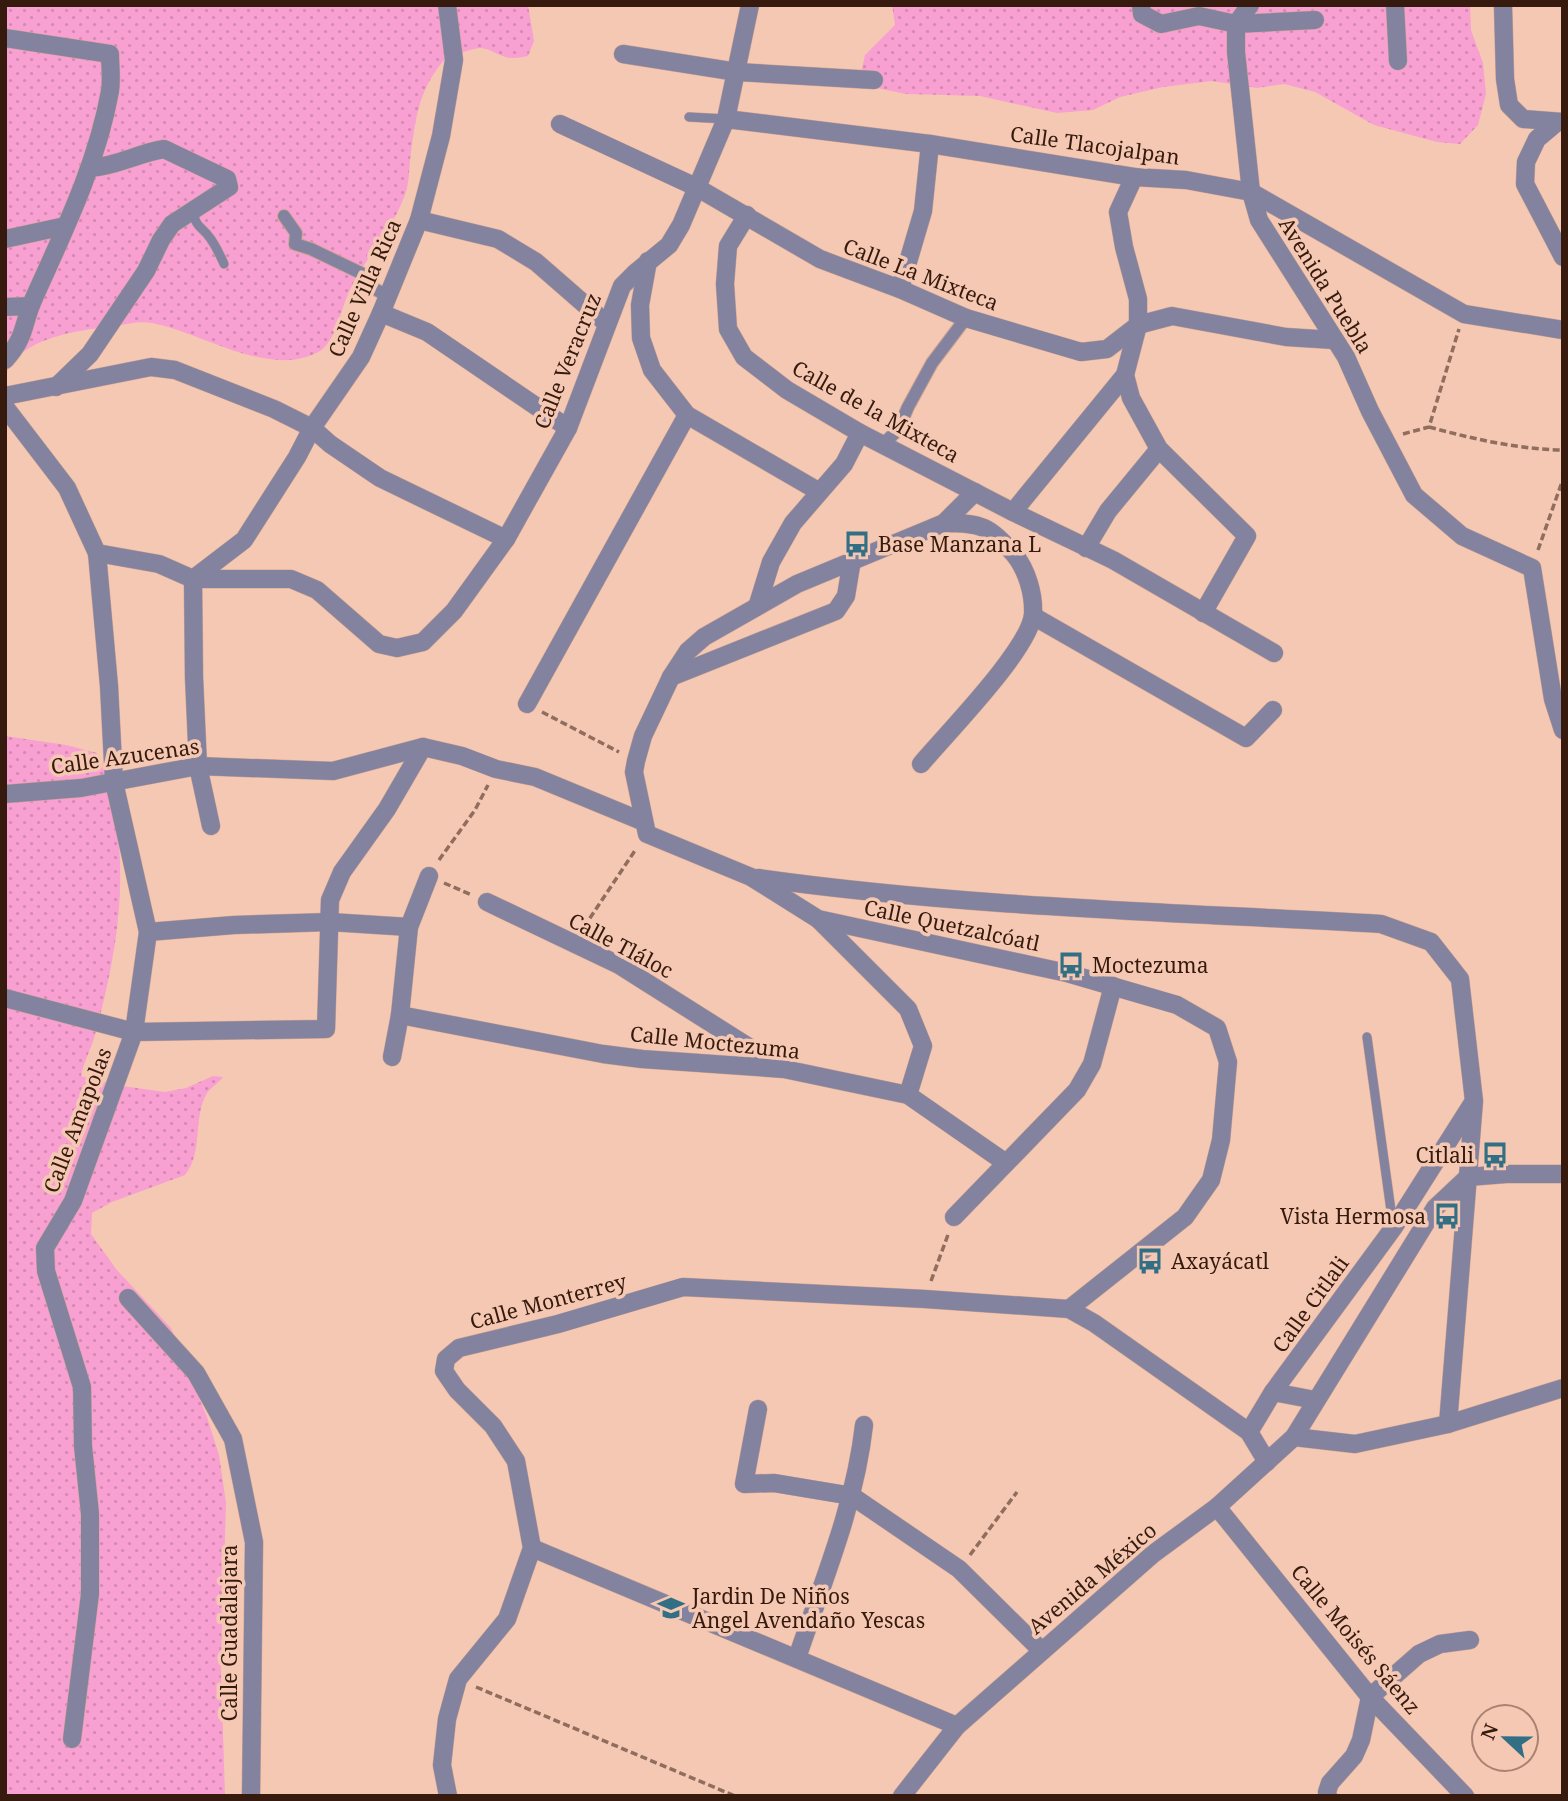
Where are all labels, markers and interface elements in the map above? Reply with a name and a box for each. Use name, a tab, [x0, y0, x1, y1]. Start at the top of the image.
street label: Calle Tlacojalpan	[1008, 119, 1182, 171]
street label: Avenida Puebla	[1273, 211, 1379, 359]
street label: Calle Villa Rica	[321, 215, 407, 361]
street label: Calle La Mixteca	[839, 232, 1003, 316]
street label: Calle Veracruz	[527, 289, 607, 433]
street label: Calle de la Mixteca	[787, 353, 965, 469]
bus stop icon: Base Manzana L	[842, 529, 872, 559]
place label: Base Manzana L	[878, 530, 1041, 558]
street label: Calle Azucenas	[49, 732, 201, 780]
street label: Calle Quetzalcóatl	[861, 893, 1043, 957]
street label: Calle Tláloc	[564, 906, 678, 984]
bus stop icon: Moctezuma	[1056, 950, 1086, 980]
place label: Moctezuma	[1092, 951, 1209, 979]
street label: Calle Moctezuma	[629, 1019, 801, 1065]
street label: Calle Amapolas	[36, 1043, 118, 1197]
bus stop icon: Citlali	[1480, 1140, 1510, 1170]
place label: Citlali	[1415, 1141, 1474, 1169]
bus stop icon: Vista Hermosa	[1432, 1201, 1462, 1231]
place label: Vista Hermosa	[1280, 1202, 1426, 1230]
bus stop icon: Axayácatl	[1135, 1246, 1165, 1276]
place label: Axayácatl	[1171, 1247, 1270, 1275]
street label: Calle Citlali	[1265, 1250, 1355, 1358]
street label: Calle Monterrey	[466, 1267, 630, 1335]
street label: Avenida México	[1022, 1516, 1162, 1640]
street label: Calle Guadalajara	[215, 1544, 243, 1722]
street label: Calle Moisés Sáenz	[1285, 1558, 1427, 1720]
place label: Jardin De Niños Angel Avendaño Yescas	[691, 1582, 925, 1634]
school or university icon: Jardin De Niños Angel Avendaño Yescas	[656, 1593, 686, 1623]
north arrow	[1470, 1703, 1540, 1773]
text: N	[1474, 1720, 1504, 1743]

